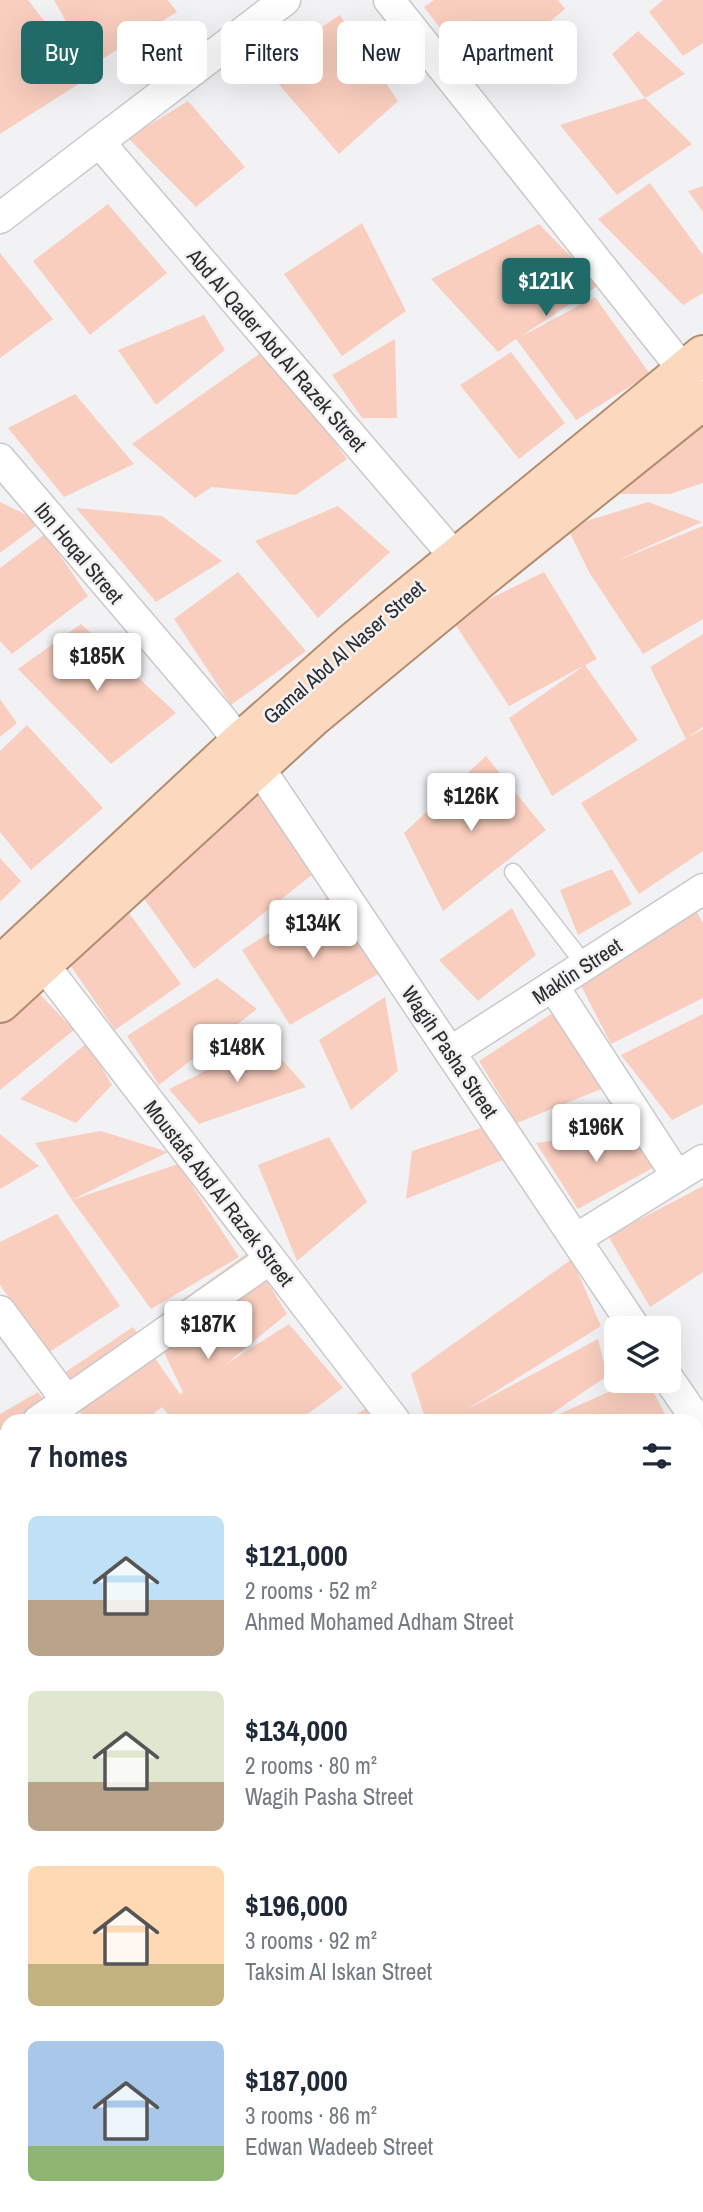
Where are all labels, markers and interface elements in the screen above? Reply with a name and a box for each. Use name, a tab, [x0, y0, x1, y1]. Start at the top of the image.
chip: Buy	[21, 21, 103, 84]
chip: Rent	[117, 21, 207, 84]
chip: Filters	[221, 21, 323, 84]
chip: New	[337, 21, 425, 84]
chip: Apartment	[439, 21, 577, 84]
street label: Abd Al Qader Abd Al Razek Street	[180, 241, 373, 458]
pin: $121K	[497, 258, 595, 318]
text: $121K	[518, 265, 574, 296]
street label: Ibn Hoqal Street	[28, 496, 130, 610]
street label: Gamal Abd Al Naser Street	[257, 573, 431, 730]
pin: $185K	[48, 634, 146, 693]
text: $185K	[69, 640, 125, 671]
pin: $126K	[422, 774, 520, 833]
text: $126K	[443, 780, 499, 811]
pin: $134K	[264, 900, 362, 960]
text: $134K	[285, 907, 341, 938]
street label: Maklin Street	[527, 931, 628, 1011]
street label: Wagih Pasha Street	[395, 980, 505, 1124]
pin: $148K	[188, 1024, 286, 1084]
text: $148K	[209, 1031, 265, 1062]
street label: Moustafa Abd Al Razek Street	[137, 1094, 301, 1292]
pin: $196K	[547, 1104, 645, 1164]
text: $196K	[568, 1111, 624, 1142]
pin: $187K	[159, 1302, 257, 1361]
text: $187K	[180, 1308, 236, 1339]
map controls	[604, 1316, 681, 1393]
button: layers	[604, 1316, 681, 1393]
text: 7 homes	[28, 1436, 128, 1476]
icon: filters	[638, 1437, 676, 1475]
text: $121,000	[245, 1535, 348, 1575]
icon: home	[84, 1544, 168, 1628]
text: 2 rooms · 52 m²	[245, 1575, 377, 1606]
text: Ahmed Mohamed Adham Street	[245, 1606, 513, 1637]
text: $134,000	[245, 1710, 348, 1750]
icon: home	[84, 1719, 168, 1803]
text: 2 rooms · 80 m²	[245, 1750, 377, 1781]
text: Wagih Pasha Street	[245, 1781, 413, 1812]
text: $196,000	[245, 1885, 348, 1925]
icon: home	[84, 1894, 168, 1978]
text: 3 rooms · 92 m²	[245, 1925, 377, 1956]
text: Taksim Al Iskan Street	[245, 1956, 432, 1987]
text: $187,000	[245, 2060, 348, 2100]
icon: home	[84, 2069, 168, 2153]
text: 3 rooms · 86 m²	[245, 2100, 377, 2131]
text: Edwan Wadeeb Street	[245, 2131, 433, 2162]

